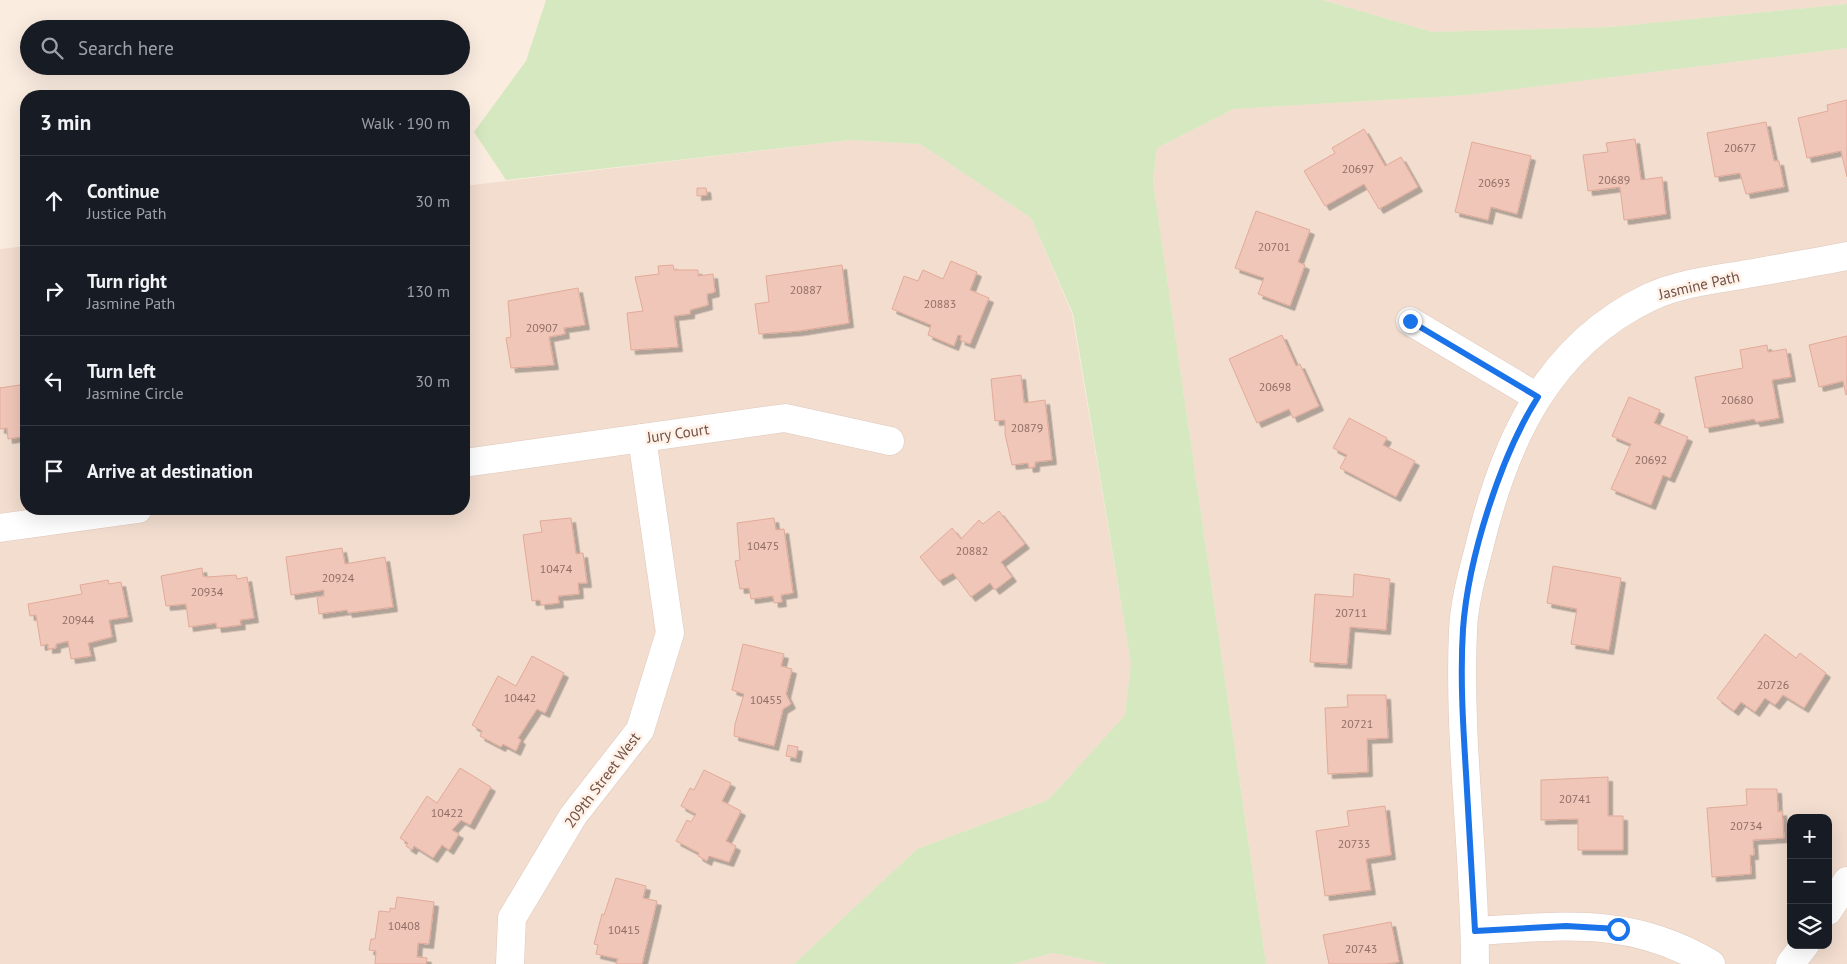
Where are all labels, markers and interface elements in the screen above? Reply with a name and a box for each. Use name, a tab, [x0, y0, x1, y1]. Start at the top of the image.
search box	[20, 20, 470, 75]
icon: search	[38, 34, 66, 62]
text: Search here	[78, 36, 174, 60]
text: 3 min	[40, 109, 91, 136]
text: Walk · 190 m	[361, 113, 450, 133]
house number: 20677	[1724, 140, 1756, 155]
house number: 20697	[1342, 161, 1374, 176]
house number: 20689	[1598, 172, 1630, 187]
house number: 20693	[1478, 175, 1510, 190]
text: Continue	[87, 179, 159, 203]
icon: ahead	[40, 187, 68, 215]
text: 30 m	[415, 191, 450, 211]
text: Justice Path	[87, 203, 166, 223]
house number: 20701	[1258, 239, 1290, 254]
street label: Jasmine Path	[1656, 266, 1741, 304]
text: Turn right	[87, 269, 167, 293]
icon: right	[40, 277, 68, 305]
text: 130 m	[407, 281, 450, 301]
house number: 20887	[790, 282, 822, 297]
text: Jasmine Path	[87, 293, 175, 313]
house number: 20883	[924, 296, 956, 311]
route end	[1399, 310, 1422, 333]
house number: 20907	[526, 320, 558, 335]
text: Turn left	[87, 359, 156, 383]
icon: left	[40, 367, 68, 395]
text: 30 m	[415, 371, 450, 391]
house number: 20698	[1259, 379, 1291, 394]
text: Jasmine Circle	[87, 383, 184, 403]
house number: 20680	[1721, 392, 1754, 407]
street label: Jury Court	[645, 419, 710, 447]
house number: 20879	[1011, 420, 1043, 435]
house number: 20692	[1635, 452, 1667, 467]
icon: arrive	[40, 457, 68, 485]
text: Arrive at destination	[87, 459, 253, 483]
house number: 10475	[747, 538, 779, 553]
house number: 20882	[956, 543, 988, 558]
house number: 10474	[540, 561, 573, 576]
house number: 20924	[322, 570, 355, 585]
house number: 20934	[191, 584, 224, 599]
house number: 20711	[1335, 605, 1367, 620]
house number: 20944	[62, 612, 95, 627]
house number: 20726	[1757, 677, 1789, 692]
house number: 10442	[504, 690, 536, 705]
house number: 10455	[750, 692, 782, 707]
house number: 20721	[1341, 716, 1373, 731]
street label: 209th Street West	[560, 728, 644, 832]
house number: 20741	[1559, 791, 1591, 806]
house number: 10422	[431, 805, 463, 820]
map controls	[1787, 814, 1832, 949]
button: +	[1787, 814, 1832, 859]
house number: 20734	[1730, 818, 1763, 833]
house number: 20733	[1338, 836, 1370, 851]
button: −	[1787, 859, 1832, 904]
button: layers	[1787, 904, 1832, 949]
house number: 10408	[388, 918, 420, 933]
route start	[1607, 918, 1630, 941]
house number: 10415	[608, 922, 640, 937]
house number: 20743	[1345, 941, 1377, 956]

